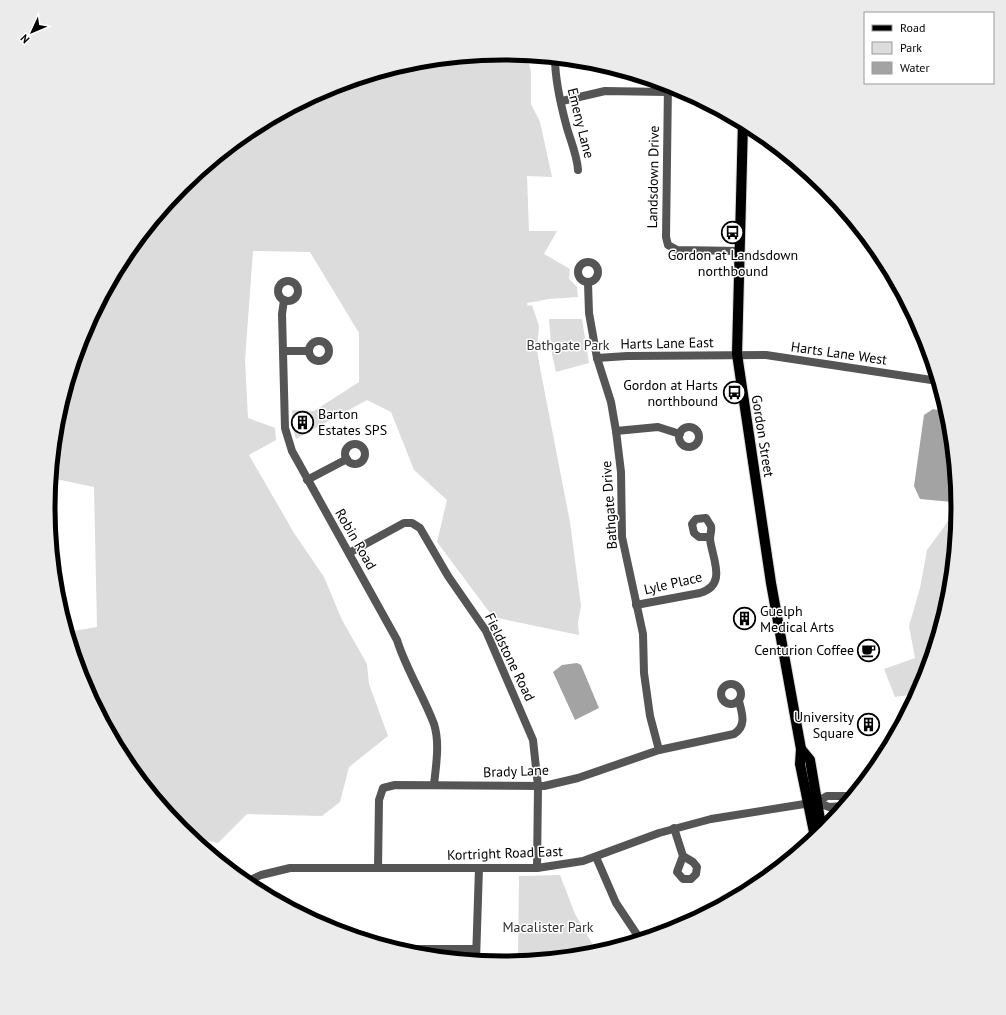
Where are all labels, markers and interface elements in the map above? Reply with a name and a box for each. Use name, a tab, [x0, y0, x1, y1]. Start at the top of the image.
north arrow	[12, 12, 52, 52]
legend	[864, 12, 994, 84]
text: Road	[900, 20, 925, 35]
text: N	[17, 31, 32, 46]
text: Park	[900, 40, 922, 55]
text: Water	[900, 60, 930, 75]
street label: Emeny Lane	[564, 86, 598, 160]
street label: Landsdown Drive	[643, 125, 663, 229]
bus stop icon: Gordon at Landsdown northbound	[720, 220, 746, 246]
place label: Gordon at Landsdown northbound	[668, 246, 798, 280]
street label: Harts Lane East	[620, 333, 714, 353]
park label: Bathgate Park	[526, 336, 610, 354]
street label: Harts Lane West	[790, 337, 888, 369]
place label: Gordon at Harts northbound	[623, 376, 718, 410]
bus stop icon: Gordon at Harts northbound	[721, 380, 747, 406]
street label: Gordon Street	[748, 394, 778, 479]
place label: Barton Estates SPS	[318, 405, 387, 439]
building icon: Barton Estates SPS	[289, 409, 315, 435]
street label: Bathgate Drive	[597, 460, 621, 550]
street label: Robin Road	[331, 505, 381, 573]
street label: Lyle Place	[642, 568, 704, 598]
place label: Guelph Medical Arts	[760, 602, 834, 636]
building icon: Guelph Medical Arts	[732, 606, 758, 632]
street label: Fieldstone Road	[481, 610, 539, 704]
cafe icon: Centurion Coffee	[856, 637, 882, 663]
place label: Centurion Coffee	[754, 641, 854, 659]
place label: University Square	[794, 708, 854, 742]
building icon: University Square	[856, 712, 882, 738]
street label: Brady Lane	[483, 761, 549, 781]
street label: Kortright Road East	[447, 842, 563, 864]
park label: Macalister Park	[503, 918, 594, 936]

